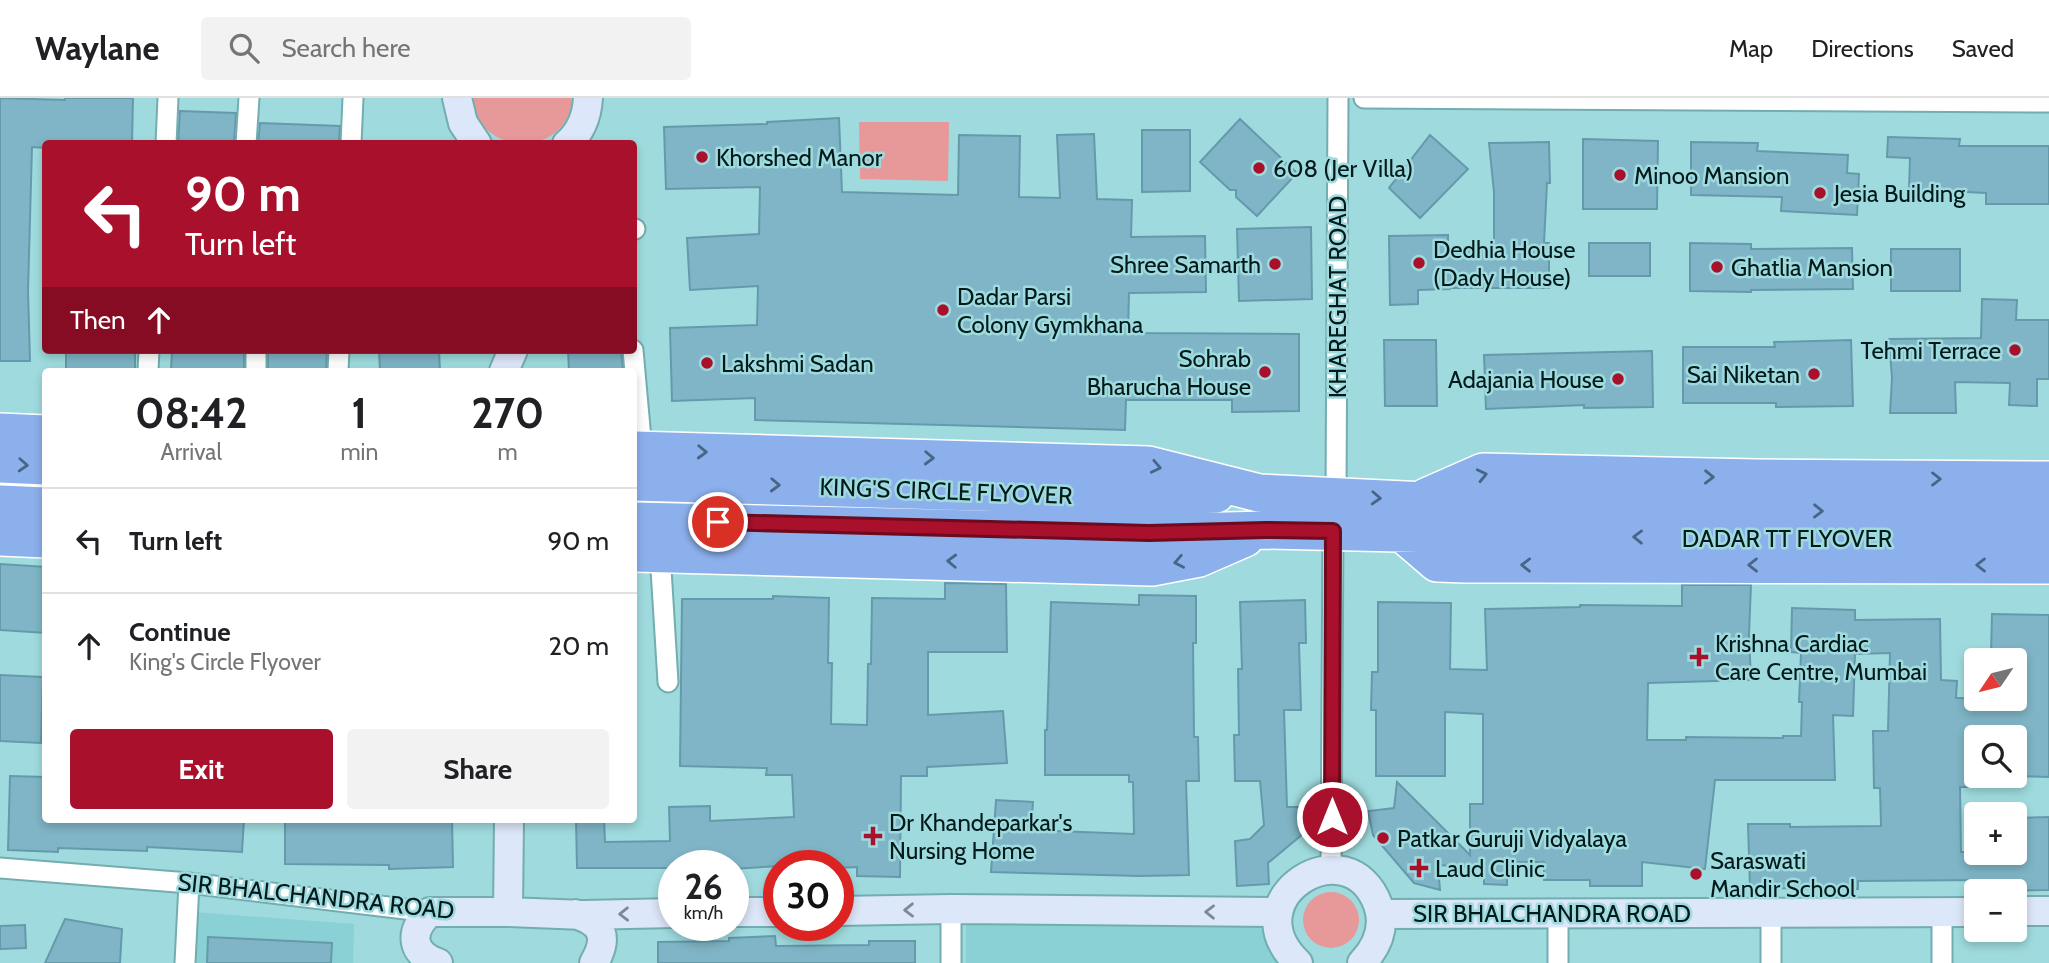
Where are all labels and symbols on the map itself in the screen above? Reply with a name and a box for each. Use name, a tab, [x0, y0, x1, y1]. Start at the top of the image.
place label: Khorshed Manor	[716, 143, 883, 172]
marker: Khorshed Manor	[694, 149, 710, 165]
place label: 608 (Jer Villa)	[1273, 154, 1413, 183]
marker: 608 (Jer Villa)	[1251, 160, 1267, 176]
place label: Minoo Mansion	[1634, 161, 1789, 190]
marker: Minoo Mansion	[1612, 167, 1628, 183]
place label: Jesia Building	[1833, 179, 1966, 208]
marker: Jesia Building	[1812, 185, 1828, 201]
street label: KHAREGHAT ROAD	[1323, 196, 1352, 398]
place label: Dedhia House (Dady House)	[1433, 235, 1576, 292]
place label: Shree Samarth	[1110, 250, 1261, 279]
place label: Ghatlia Mansion	[1731, 253, 1893, 282]
marker: Dedhia House (Dady House)	[1411, 255, 1427, 271]
marker: Shree Samarth	[1267, 256, 1283, 272]
marker: Ghatlia Mansion	[1709, 259, 1725, 275]
place label: Dadar Parsi Colony Gymkhana	[957, 282, 1144, 339]
marker: Dadar Parsi Colony Gymkhana	[935, 302, 951, 318]
place label: Tehmi Terrace	[1861, 336, 2001, 365]
marker: Tehmi Terrace	[2007, 342, 2023, 358]
place label: Sohrab Bharucha House	[1087, 344, 1251, 401]
place label: Lakshmi Sadan	[721, 349, 874, 378]
marker: Lakshmi Sadan	[699, 355, 715, 371]
place label: Sai Niketan	[1687, 360, 1800, 389]
marker: Sohrab Bharucha House	[1257, 364, 1273, 380]
place label: Adajania House	[1448, 365, 1604, 394]
marker: Sai Niketan	[1806, 366, 1822, 382]
marker: Adajania House	[1610, 371, 1626, 387]
one-way arrow	[696, 444, 707, 459]
one-way arrow	[924, 451, 935, 466]
one-way arrow	[18, 457, 29, 472]
one-way arrow	[1150, 459, 1162, 474]
one-way arrow	[1475, 469, 1487, 484]
one-way arrow	[1704, 469, 1714, 485]
street label: KING'S CIRCLE FLYOVER	[819, 472, 1073, 510]
one-way arrow	[1931, 472, 1942, 487]
one-way arrow	[770, 478, 781, 493]
one-way arrow	[1371, 490, 1382, 505]
pin	[688, 492, 748, 552]
one-way arrow	[1813, 503, 1824, 519]
street label: DADAR TT FLYOVER	[1682, 524, 1893, 553]
one-way arrow	[1632, 529, 1643, 545]
one-way arrow	[946, 553, 957, 569]
one-way arrow	[1173, 553, 1185, 568]
one-way arrow	[1520, 557, 1531, 573]
one-way arrow	[1748, 557, 1758, 573]
one-way arrow	[1975, 557, 1986, 573]
place label: Krishna Cardiac Care Centre, Mumbai	[1715, 629, 1927, 686]
marker: Krishna Cardiac Care Centre, Mumbai	[1689, 647, 1709, 667]
north arrow	[1964, 648, 2026, 710]
position arrow	[1295, 780, 1369, 854]
place label: Dr Khandeparkar's Nursing Home	[889, 808, 1072, 865]
place label: Patkar Guruji Vidyalaya	[1397, 824, 1627, 853]
marker: Dr Khandeparkar's Nursing Home	[863, 826, 883, 846]
marker: Patkar Guruji Vidyalaya	[1375, 830, 1391, 846]
place label: Saraswati Mandir School	[1710, 846, 1856, 903]
speed limit sign: 30	[763, 850, 854, 941]
place label: Laud Clinic	[1435, 854, 1545, 883]
marker: Laud Clinic	[1409, 858, 1429, 878]
marker: Saraswati Mandir School	[1688, 866, 1704, 882]
street label: SIR BHALCHANDRA ROAD	[176, 867, 456, 925]
street label: SIR BHALCHANDRA ROAD	[1413, 899, 1691, 928]
one-way arrow	[903, 902, 914, 917]
one-way arrow	[1204, 904, 1215, 920]
one-way arrow	[619, 906, 629, 922]

